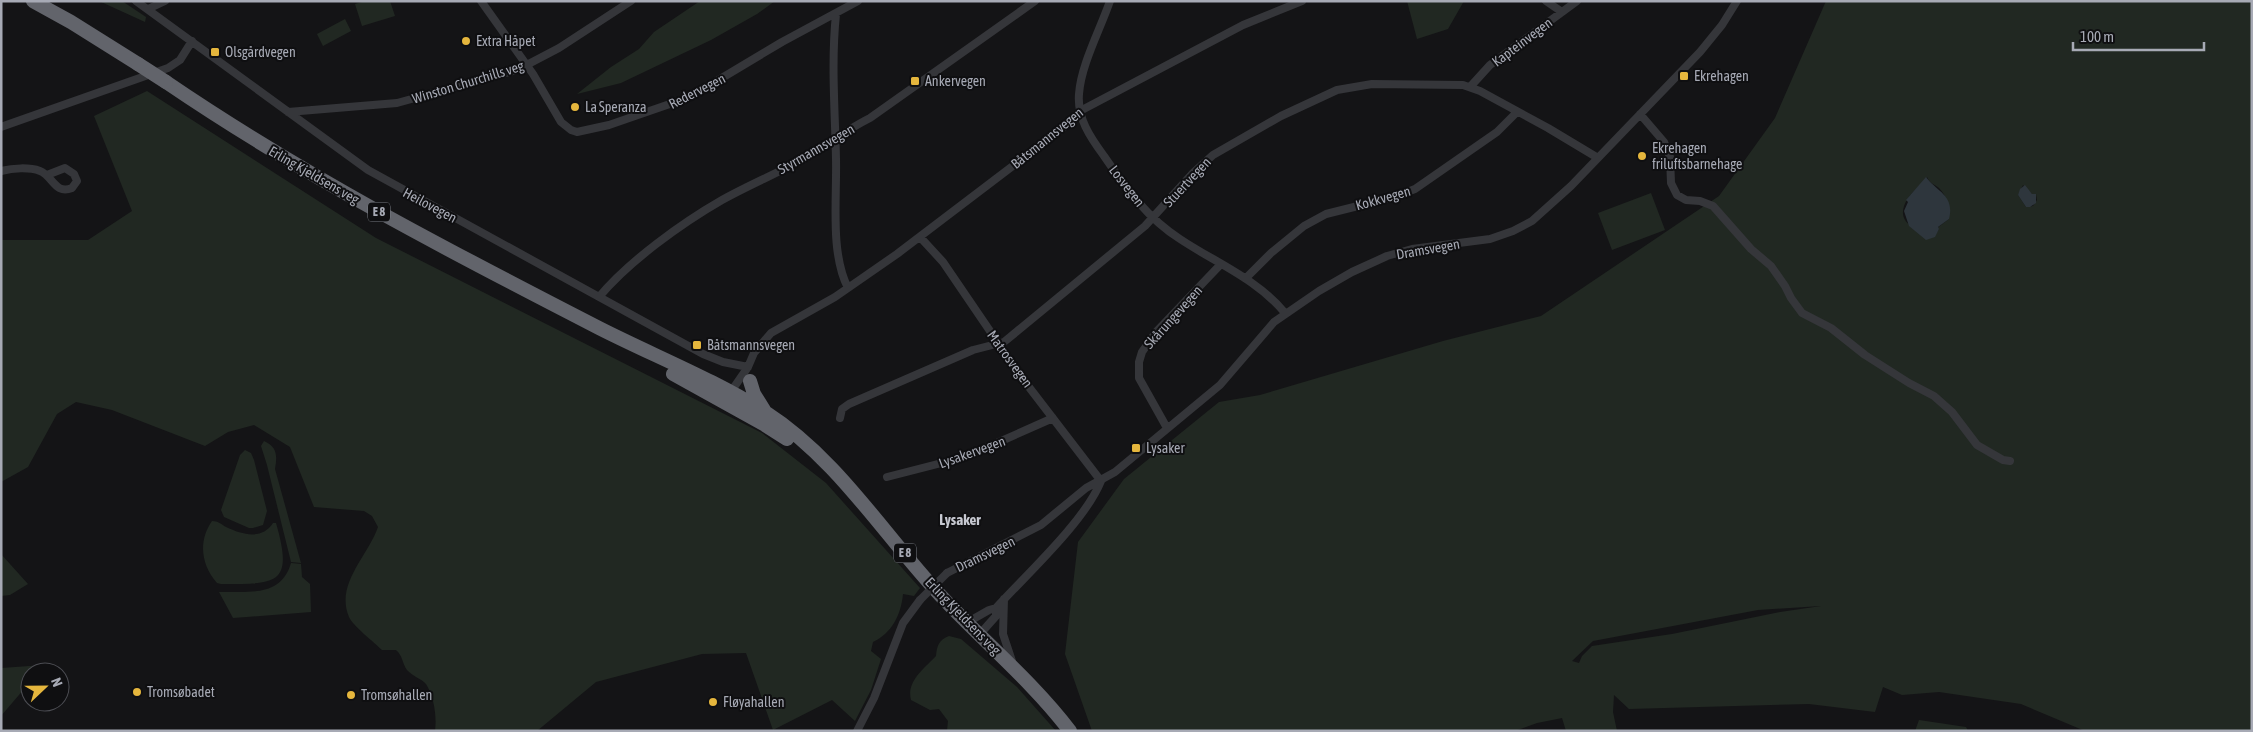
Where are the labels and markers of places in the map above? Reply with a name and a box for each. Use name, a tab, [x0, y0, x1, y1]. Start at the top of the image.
place label: Extra Håpet	[476, 33, 536, 49]
marker: Extra Håpet	[460, 35, 472, 47]
place label: Olsgårdvegen	[225, 44, 296, 60]
marker: Olsgårdvegen	[209, 46, 221, 58]
place label: Ekrehagen	[1694, 68, 1749, 84]
marker: Ekrehagen	[1678, 70, 1690, 82]
place label: Ankervegen	[925, 73, 986, 89]
marker: Ankervegen	[909, 75, 921, 87]
place label: La Speranza	[585, 99, 646, 115]
marker: La Speranza	[569, 101, 581, 113]
place label: Ekrehagen friluftsbarnehage	[1652, 140, 1742, 172]
marker: Ekrehagen friluftsbarnehage	[1636, 150, 1648, 162]
place label: Båtsmannsvegen	[707, 337, 795, 353]
marker: Båtsmannsvegen	[691, 339, 703, 351]
place label: Lysaker	[1146, 440, 1185, 456]
marker: Lysaker	[1130, 442, 1142, 454]
place label: Tromsøbadet	[147, 684, 215, 700]
marker: Tromsøbadet	[131, 686, 143, 698]
place label: Tromsøhallen	[361, 687, 432, 703]
marker: Tromsøhallen	[345, 689, 357, 701]
place label: Fløyahallen	[723, 694, 785, 710]
marker: Fløyahallen	[707, 696, 719, 708]

